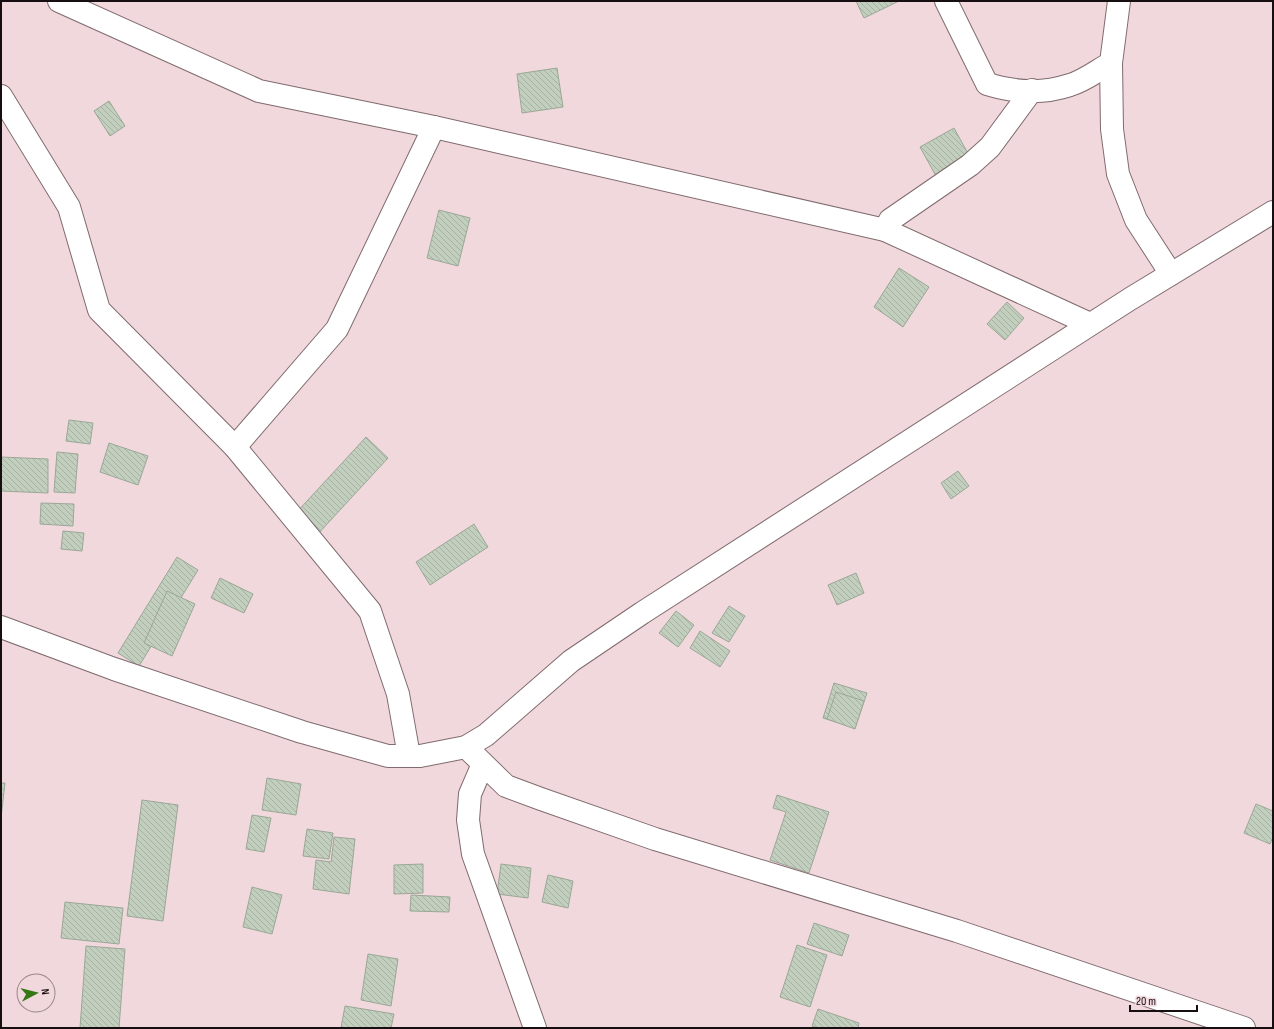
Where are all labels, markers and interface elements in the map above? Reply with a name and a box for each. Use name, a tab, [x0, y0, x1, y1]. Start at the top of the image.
north arrow	[16, 973, 56, 1013]
scale bar	[1130, 987, 1197, 1013]
text: N	[39, 988, 52, 996]
text: 20 m	[1136, 994, 1156, 1009]

